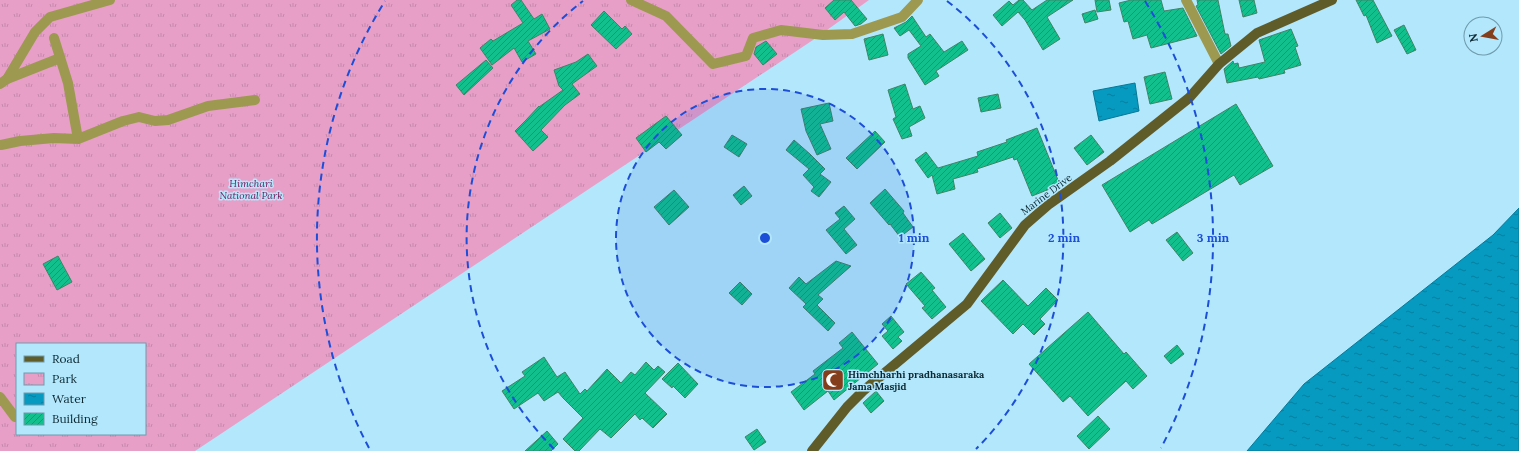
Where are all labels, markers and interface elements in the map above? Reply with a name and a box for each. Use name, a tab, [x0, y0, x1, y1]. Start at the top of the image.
north arrow	[1463, 16, 1503, 56]
text: N	[1465, 32, 1481, 43]
street label: Marine Drive	[1018, 171, 1075, 218]
park label: Himchari National Park	[219, 177, 283, 202]
text: 1 min	[899, 230, 930, 245]
text: 2 min	[1048, 230, 1080, 245]
text: 3 min	[1197, 230, 1230, 245]
centre of rings	[758, 231, 772, 245]
legend	[16, 343, 146, 435]
text: Road	[52, 351, 80, 366]
mosque icon: Himchharhi pradhanasaraka Jama Masjid	[820, 367, 846, 393]
place label: Himchharhi pradhanasaraka Jama Masjid	[848, 368, 985, 393]
text: Park	[52, 371, 78, 386]
text: Water	[52, 391, 87, 406]
text: Building	[52, 411, 98, 426]

